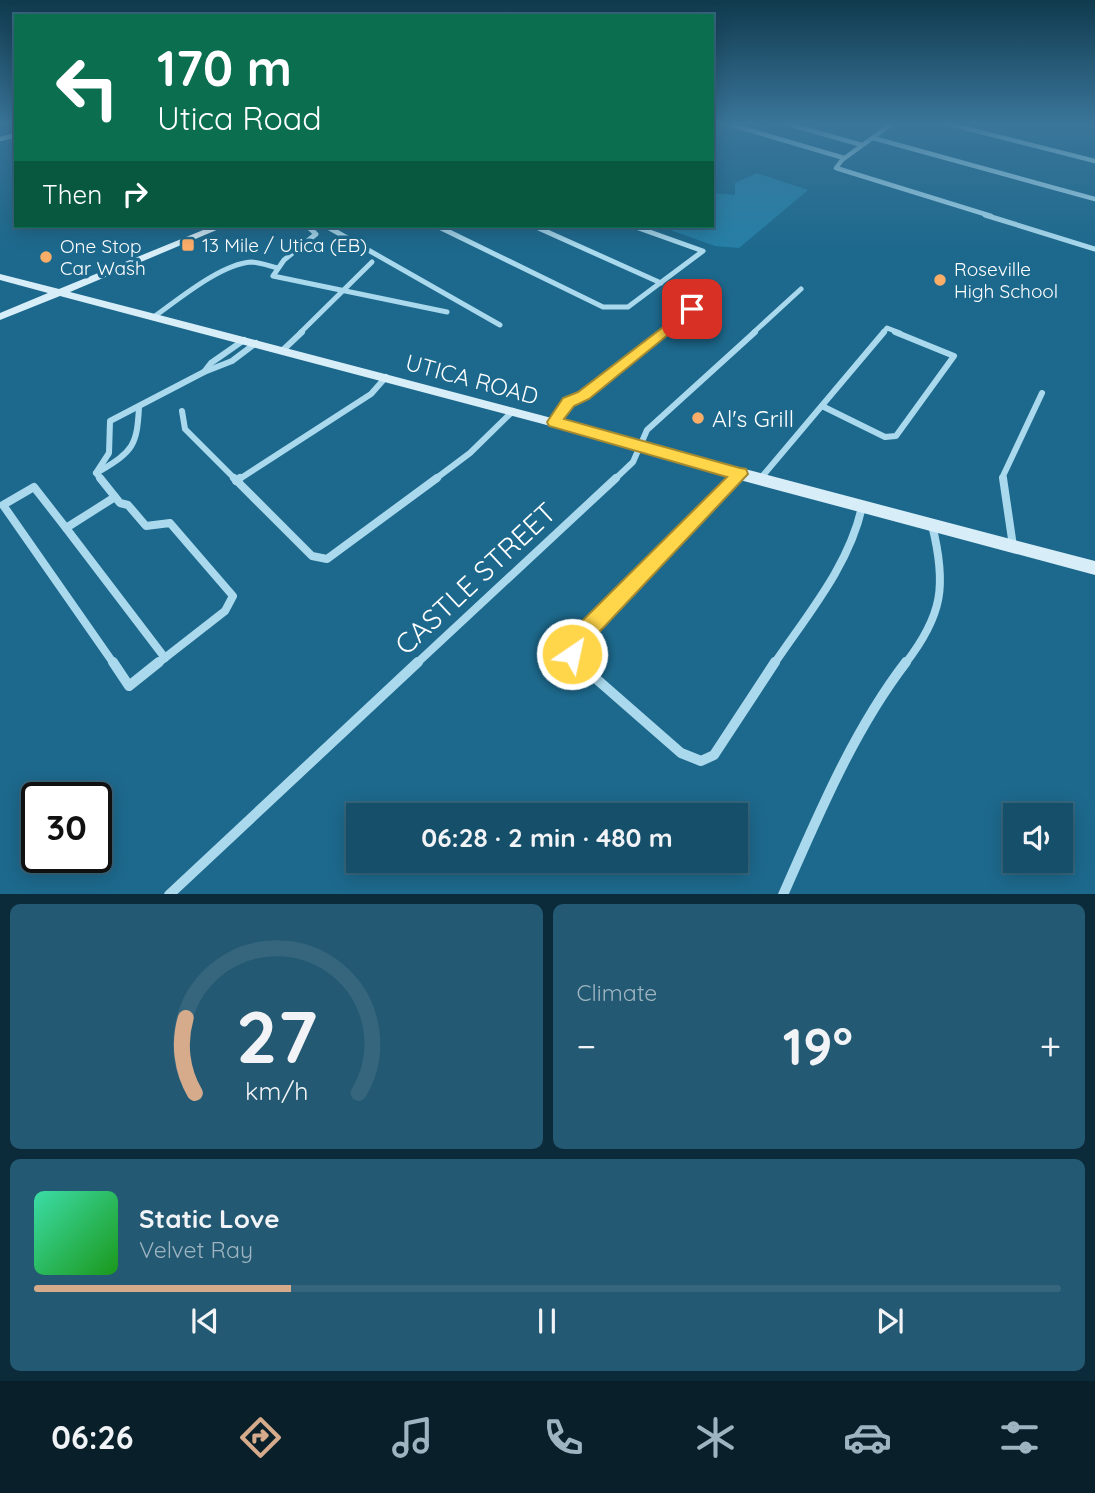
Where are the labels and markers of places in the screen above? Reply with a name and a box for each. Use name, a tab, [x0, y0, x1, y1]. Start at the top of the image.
place label: 13 Mile / Utica (EB)	[202, 233, 367, 257]
place label: One Stop Car Wash	[60, 234, 146, 280]
marker: 13 Mile / Utica (EB)	[180, 237, 196, 253]
marker: One Stop Car Wash	[38, 249, 54, 265]
place label: Roseville High School	[954, 257, 1058, 303]
marker: Roseville High School	[932, 272, 948, 288]
pin	[662, 279, 722, 339]
place label: Al's Grill	[712, 404, 794, 433]
marker: Al's Grill	[690, 410, 706, 426]

